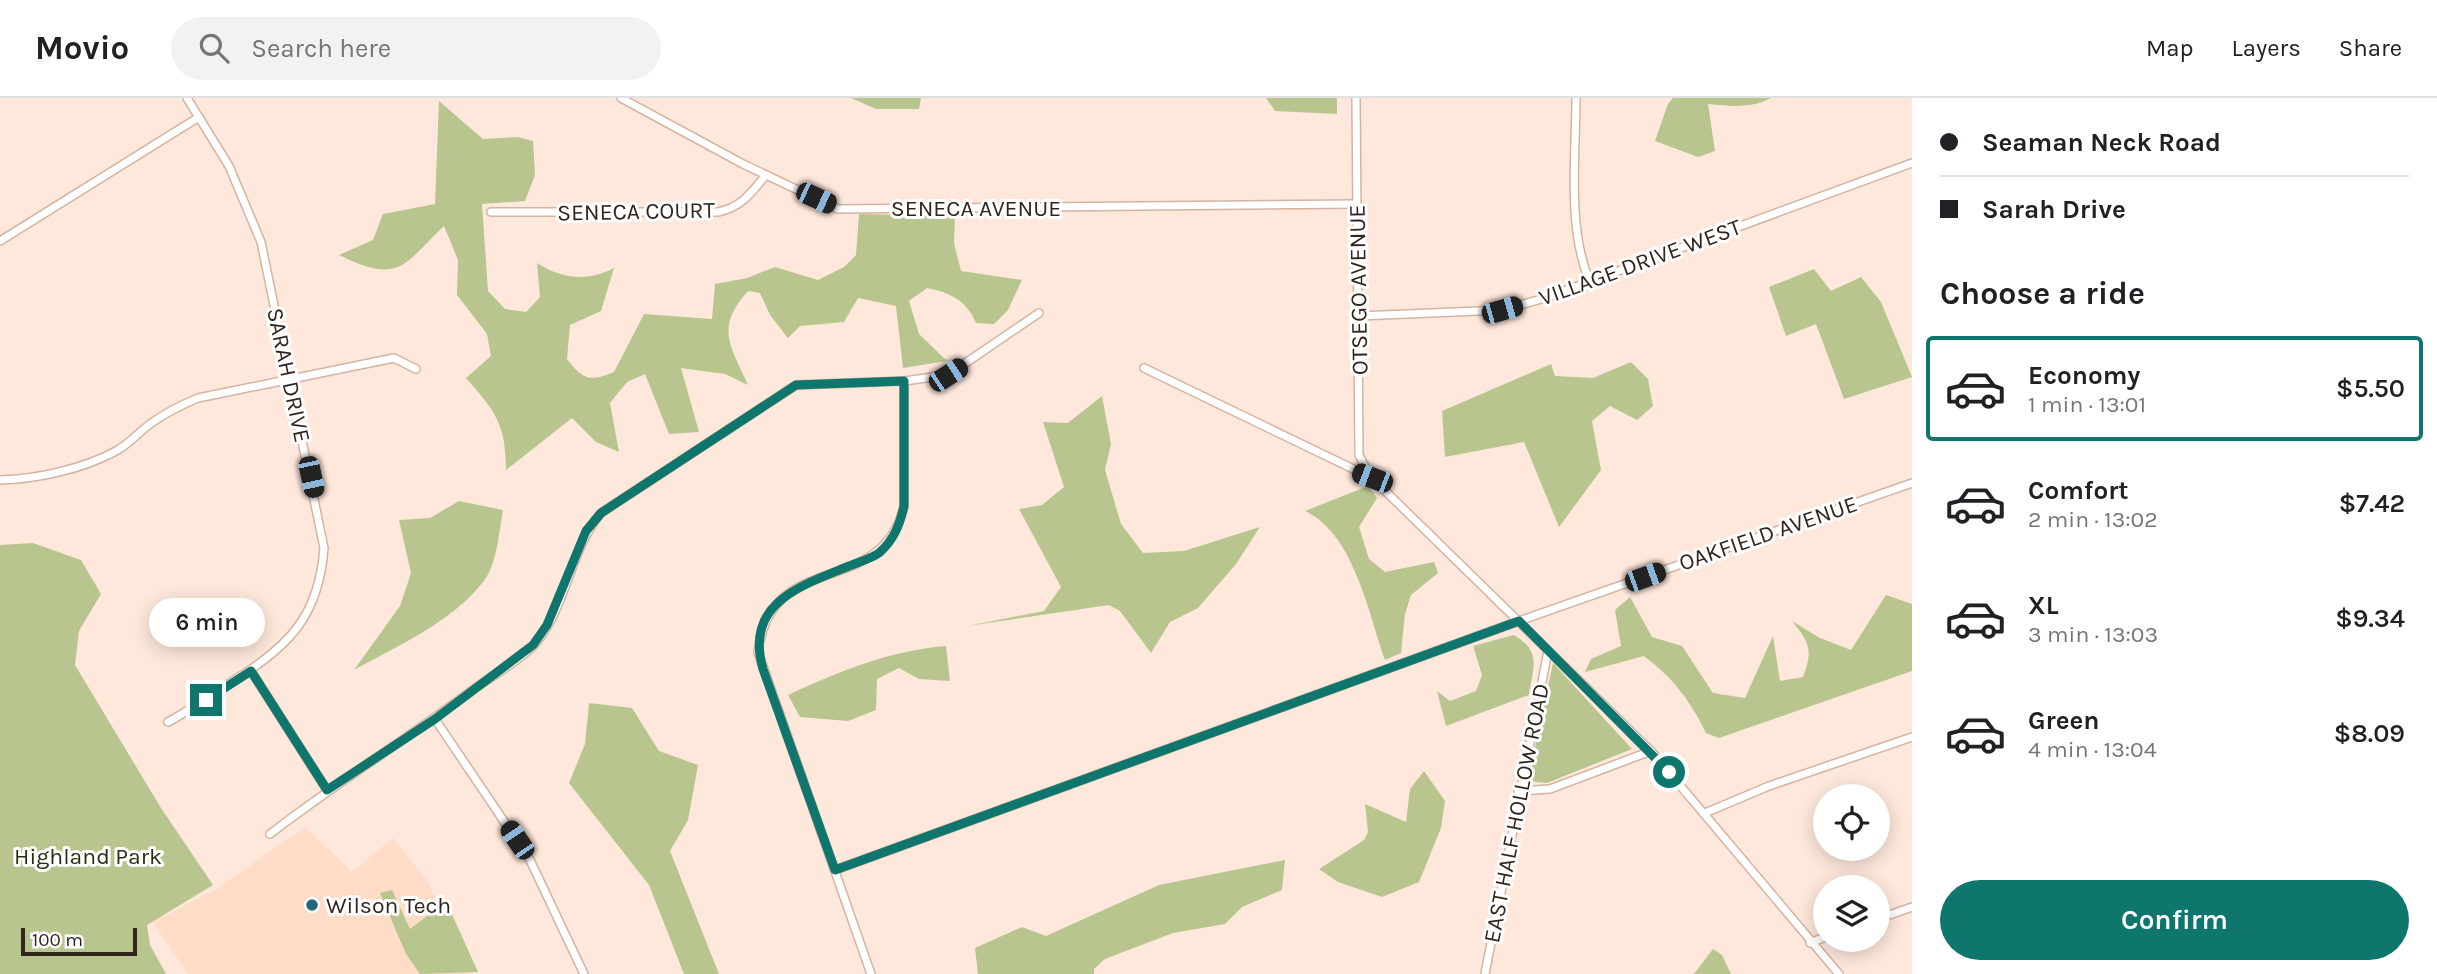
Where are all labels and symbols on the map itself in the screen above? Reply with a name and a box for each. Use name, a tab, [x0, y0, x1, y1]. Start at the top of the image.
car	[793, 180, 840, 216]
street label: SENECA AVENUE	[891, 195, 1061, 222]
street label: SENECA COURT	[557, 197, 716, 226]
street label: OTSEGO AVENUE	[1344, 205, 1373, 375]
street label: VILLAGE DRIVE WEST	[1535, 213, 1745, 312]
car	[1479, 294, 1526, 326]
street label: SARAH DRIVE	[261, 305, 316, 445]
car	[925, 355, 972, 395]
car	[297, 454, 326, 500]
car	[1349, 461, 1396, 495]
street label: OAKFIELD AVENUE	[1675, 490, 1861, 577]
car	[1622, 560, 1669, 594]
callout: 6 min	[148, 598, 264, 648]
street label: EAST HALF HOLLOW ROAD	[1478, 681, 1555, 945]
route end	[190, 684, 222, 716]
route start	[1653, 756, 1685, 788]
car	[497, 817, 538, 863]
park label: Highland Park	[14, 843, 162, 870]
place label: Wilson Tech	[326, 892, 451, 919]
marker: Wilson Tech	[304, 897, 320, 913]
scale bar	[21, 925, 136, 957]

